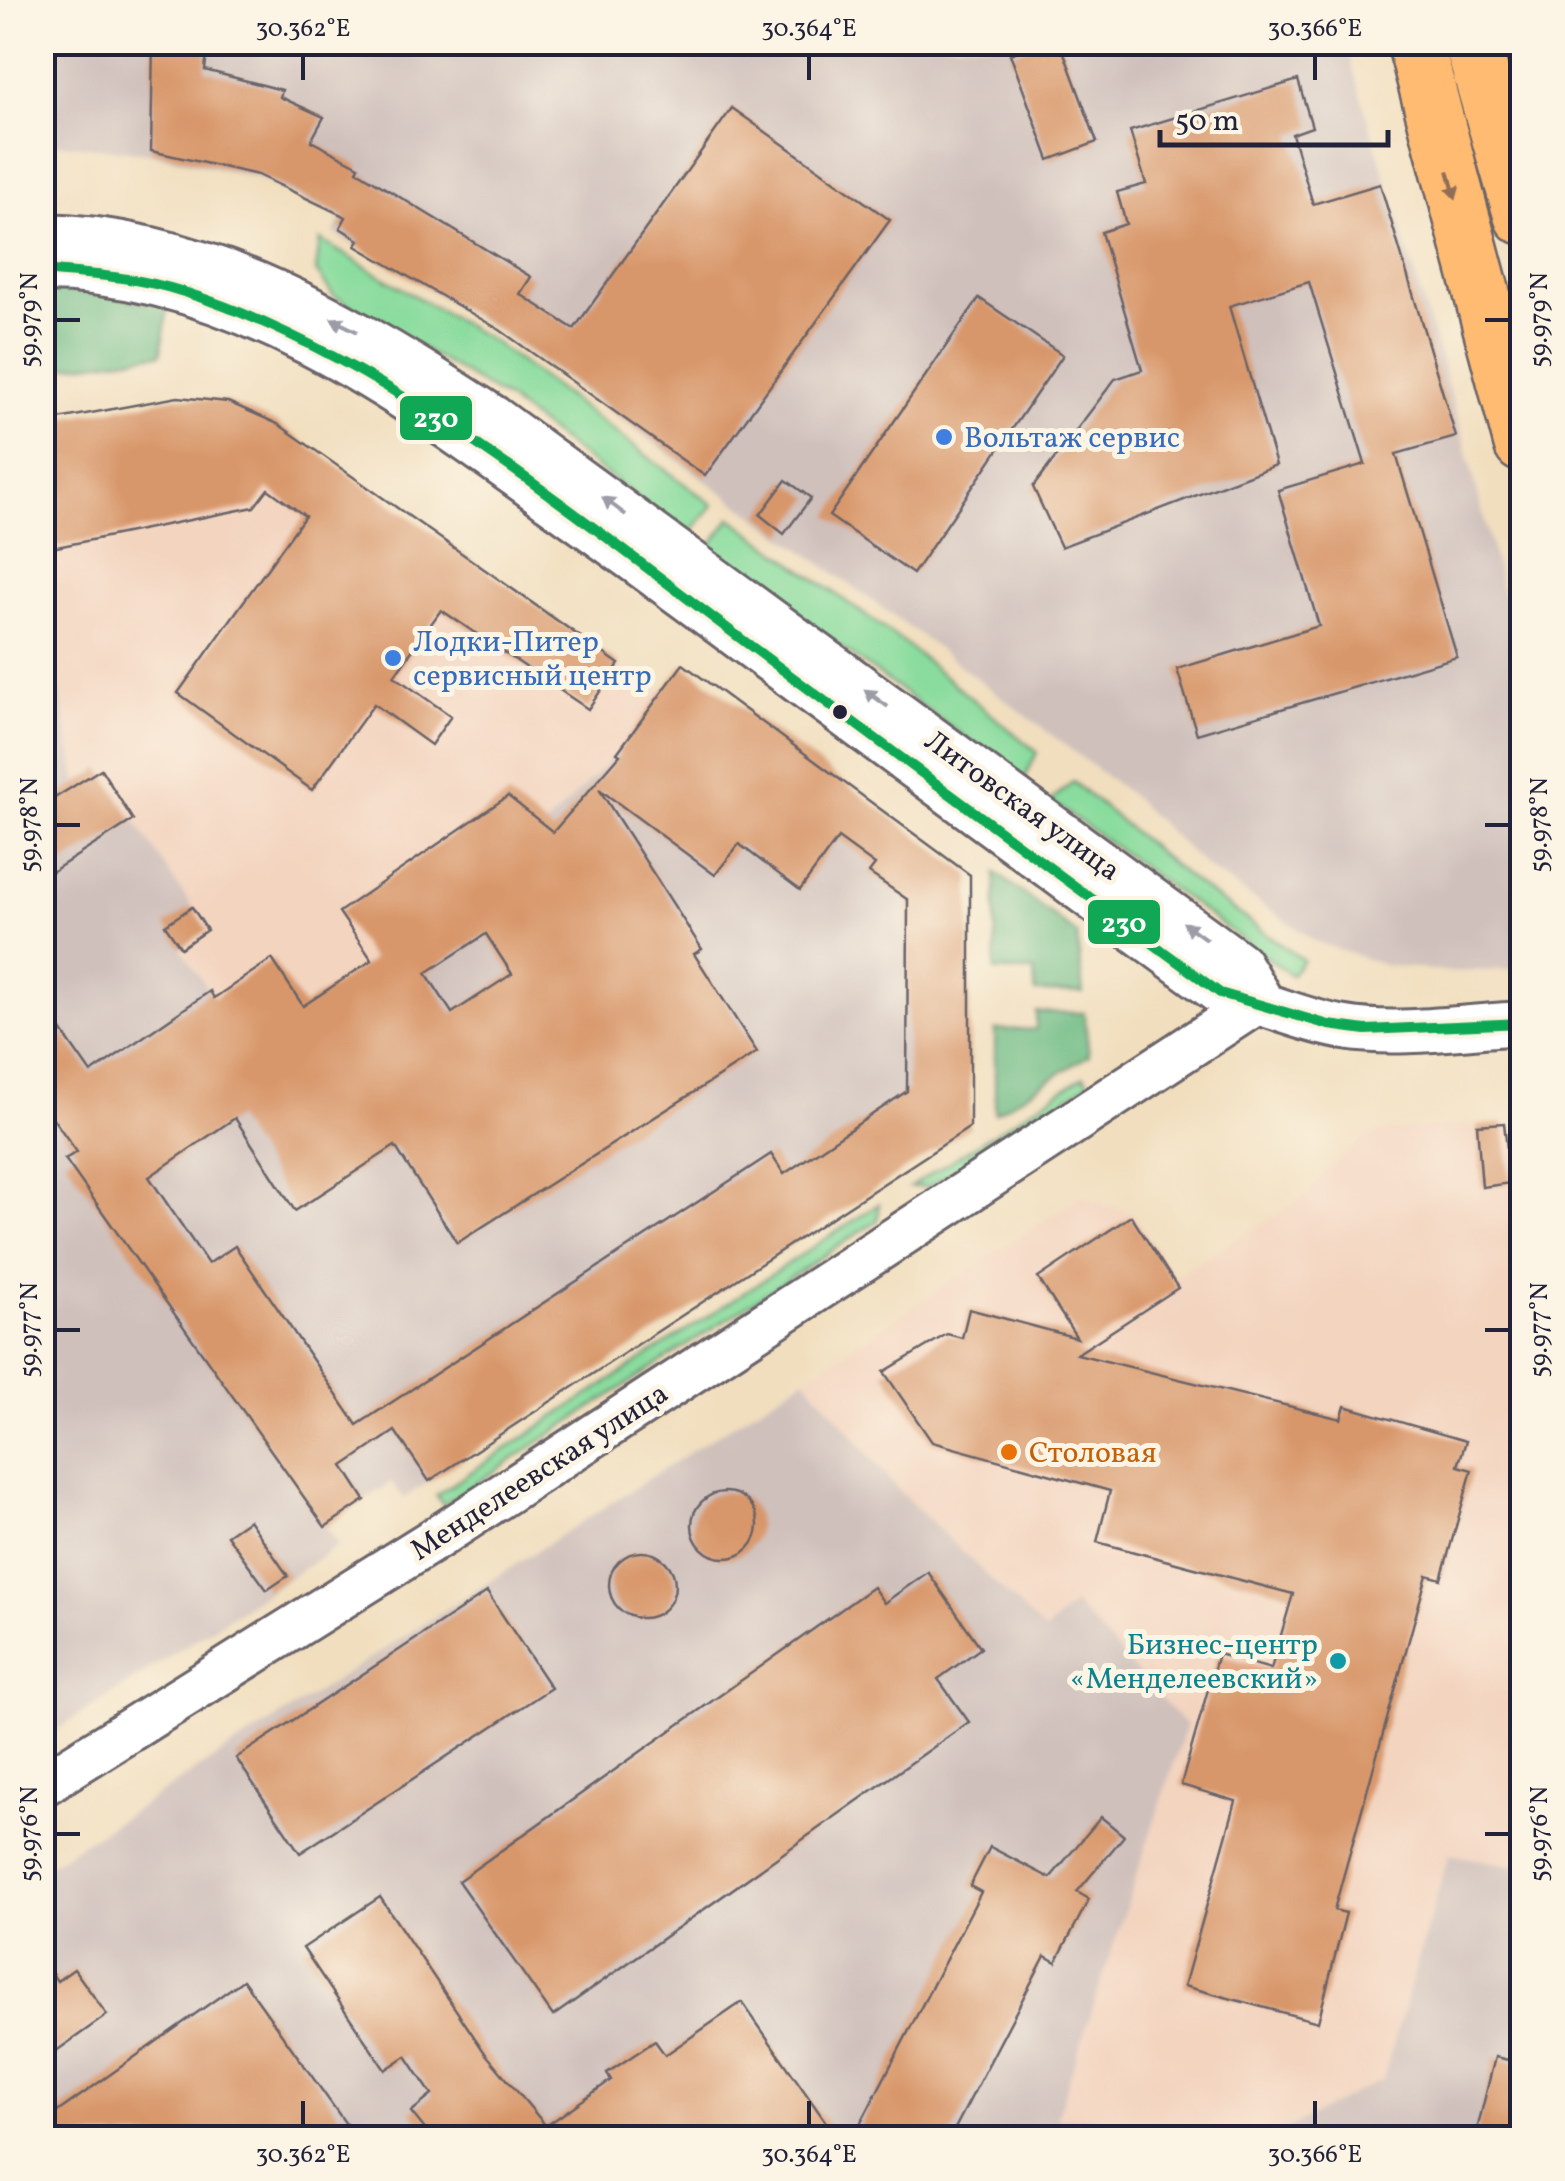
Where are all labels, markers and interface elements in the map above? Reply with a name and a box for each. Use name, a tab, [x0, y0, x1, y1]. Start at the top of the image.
text: 30.362°E	[255, 12, 351, 47]
text: 30.364°E	[761, 12, 857, 47]
text: 30.366°E	[1268, 12, 1362, 47]
scale bar	[1160, 85, 1388, 147]
text: 50 m	[1175, 101, 1239, 143]
one-way arrow	[1445, 170, 1461, 201]
text: 59.979°N	[13, 272, 48, 368]
text: 59.979°N	[1523, 272, 1558, 368]
one-way arrow	[330, 317, 359, 334]
line badge: 230	[398, 394, 474, 442]
text: 230	[413, 400, 459, 439]
place label: Вольтаж сервис	[964, 418, 1180, 460]
marker: Вольтаж сервис	[933, 426, 955, 448]
one-way arrow	[601, 497, 627, 517]
place label: Лодки-Питер сервисный центр	[413, 622, 652, 698]
marker: Лодки-Питер сервисный центр	[382, 647, 404, 669]
one-way arrow	[863, 689, 889, 708]
unlabelled marker	[830, 702, 850, 722]
street label: Литовская улица	[915, 721, 1129, 892]
text: 59.978°N	[13, 777, 48, 873]
text: 59.978°N	[1523, 777, 1558, 873]
line badge: 230	[1086, 898, 1162, 946]
text: 230	[1101, 905, 1147, 944]
one-way arrow	[1182, 922, 1208, 941]
text: 59.977°N	[13, 1282, 48, 1378]
text: 59.977°N	[1523, 1282, 1558, 1378]
street label: Менделеевская улица	[403, 1373, 677, 1572]
place label: Столовая	[1029, 1433, 1157, 1475]
marker: Столовая	[998, 1441, 1020, 1463]
place label: Бизнес-центр «Менделеевский»	[1070, 1625, 1318, 1701]
marker: Бизнес-центр «Менделеевский»	[1327, 1650, 1349, 1672]
text: 59.976°N	[13, 1786, 48, 1882]
text: 59.976°N	[1523, 1786, 1558, 1882]
text: 30.362°E	[255, 2138, 351, 2173]
text: 30.364°E	[761, 2138, 857, 2173]
text: 30.366°E	[1268, 2138, 1362, 2173]

